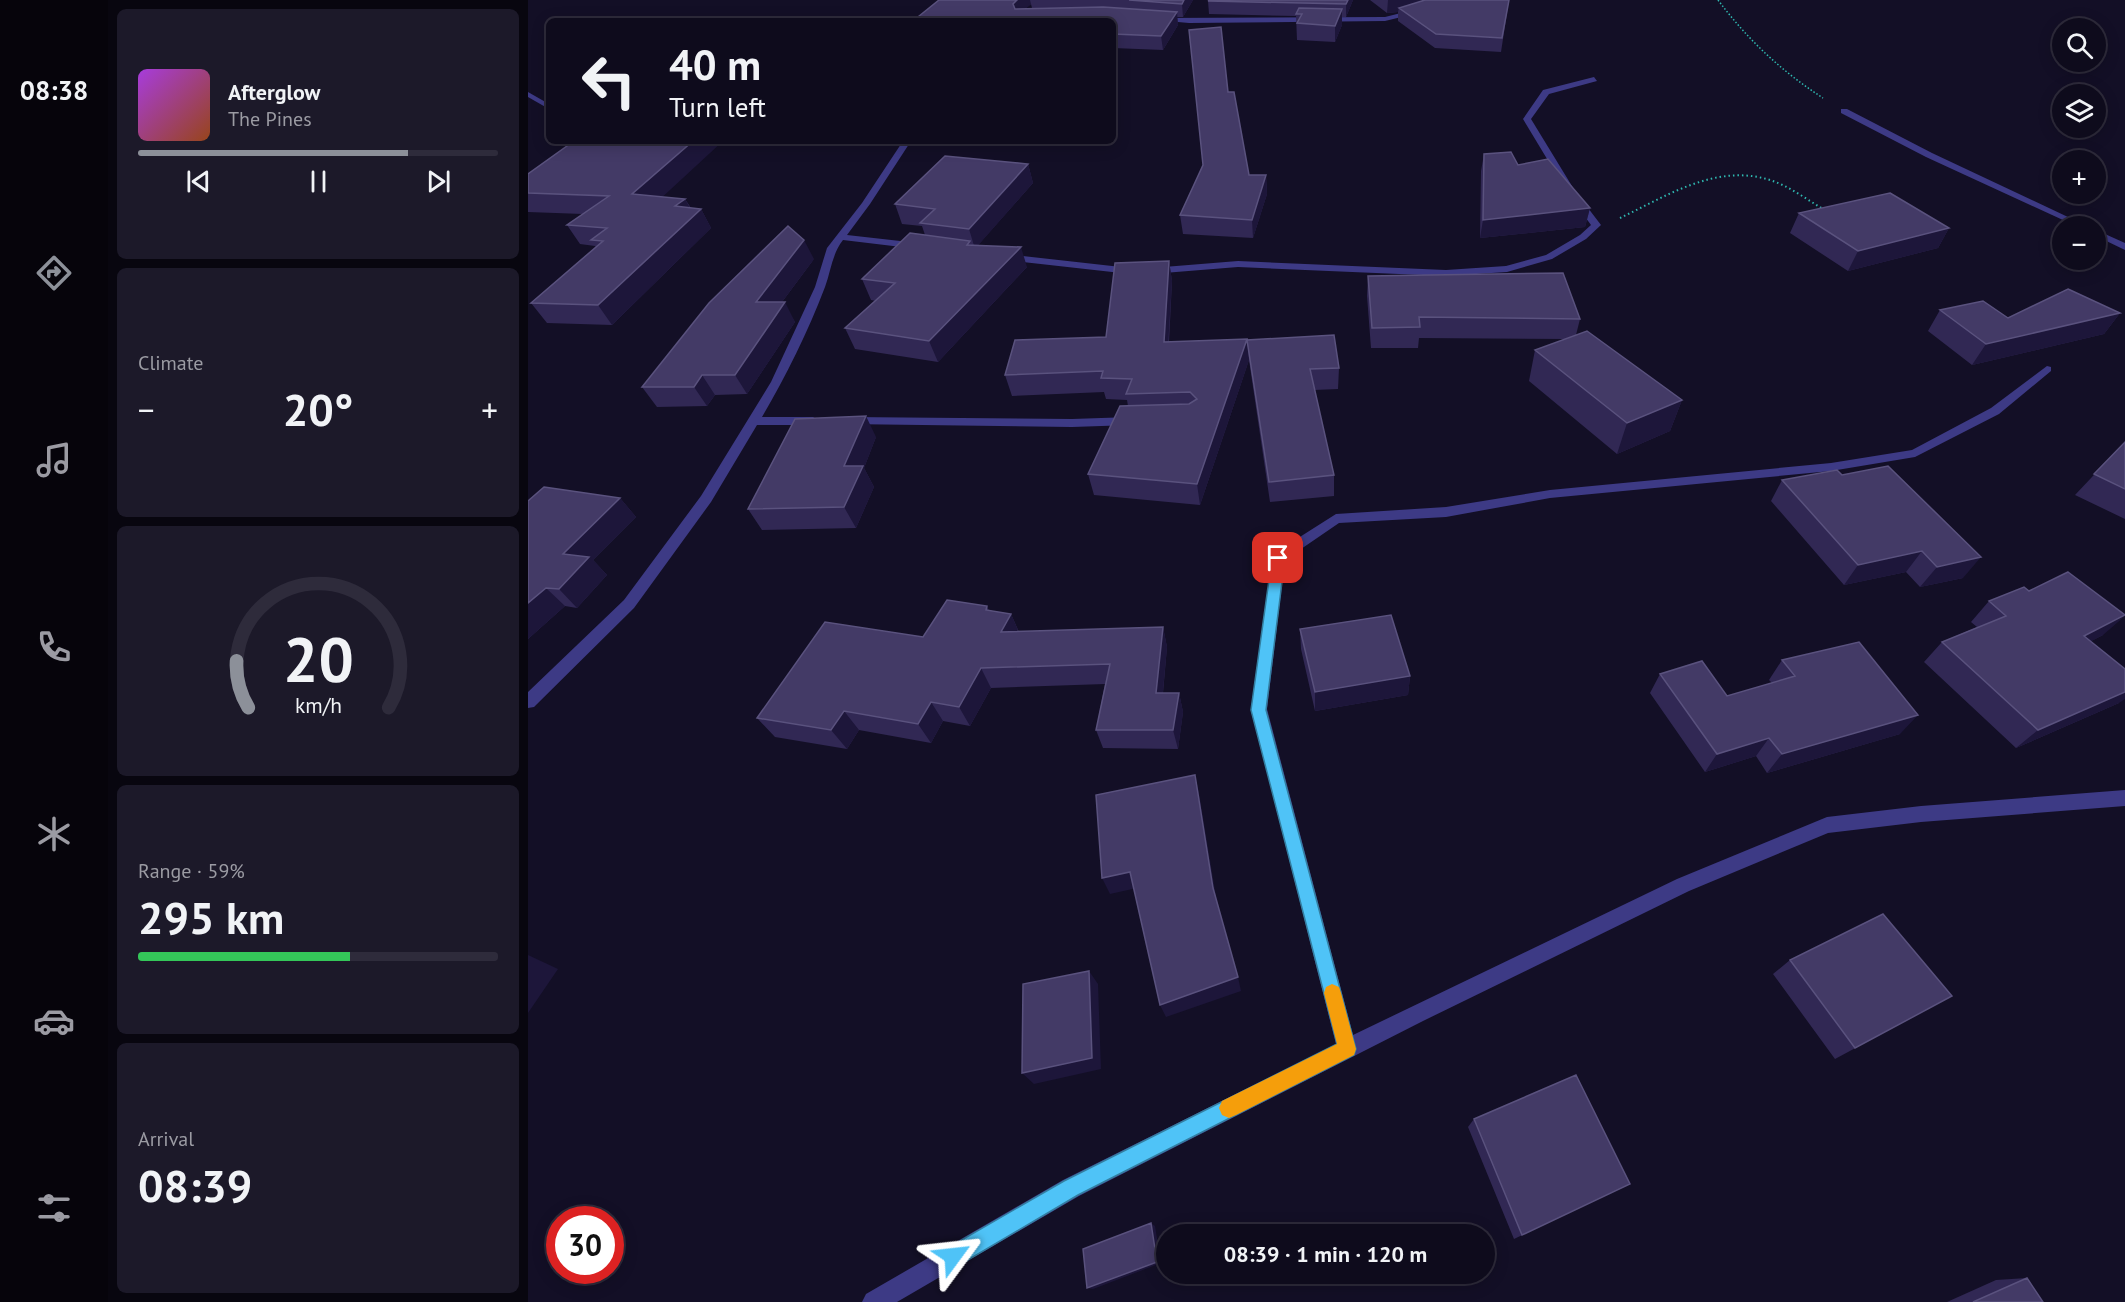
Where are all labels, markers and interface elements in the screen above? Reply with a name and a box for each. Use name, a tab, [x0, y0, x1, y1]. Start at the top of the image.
map controls	[2052, 18, 2106, 270]
button: search	[2052, 18, 2106, 72]
text: 40 m	[669, 37, 761, 92]
icon: left	[570, 42, 648, 120]
text: 08:38	[20, 73, 88, 107]
text: Afterglow	[228, 78, 320, 106]
button: layers	[2052, 84, 2106, 138]
text: Turn left	[669, 90, 766, 124]
text: The Pines	[228, 106, 312, 132]
button: +	[2052, 150, 2106, 204]
icon: previous	[182, 165, 215, 198]
icon: pause	[302, 165, 335, 198]
icon: next	[422, 165, 455, 198]
button: −	[2052, 216, 2106, 270]
icon: directions	[33, 252, 75, 294]
text: Climate	[138, 350, 204, 376]
text: 20°	[283, 380, 353, 438]
text: −	[138, 388, 155, 431]
text: +	[481, 388, 498, 431]
icon: music	[33, 439, 75, 481]
pin	[1252, 532, 1303, 583]
icon: arrive	[1261, 541, 1294, 574]
text: 20	[283, 618, 353, 699]
icon: phone	[33, 626, 75, 668]
text: km/h	[294, 691, 341, 719]
icon: climate	[33, 813, 75, 855]
text: Range · 59%	[138, 858, 245, 884]
text: 295 km	[138, 888, 284, 946]
icon: car	[33, 1000, 75, 1042]
text: Arrival	[138, 1126, 194, 1152]
text: 08:39	[138, 1156, 252, 1214]
icon: filters	[33, 1187, 75, 1229]
speed limit sign: 30	[546, 1206, 624, 1284]
position arrow	[921, 1224, 985, 1288]
text: 08:39 · 1 min · 120 m	[1224, 1240, 1427, 1268]

